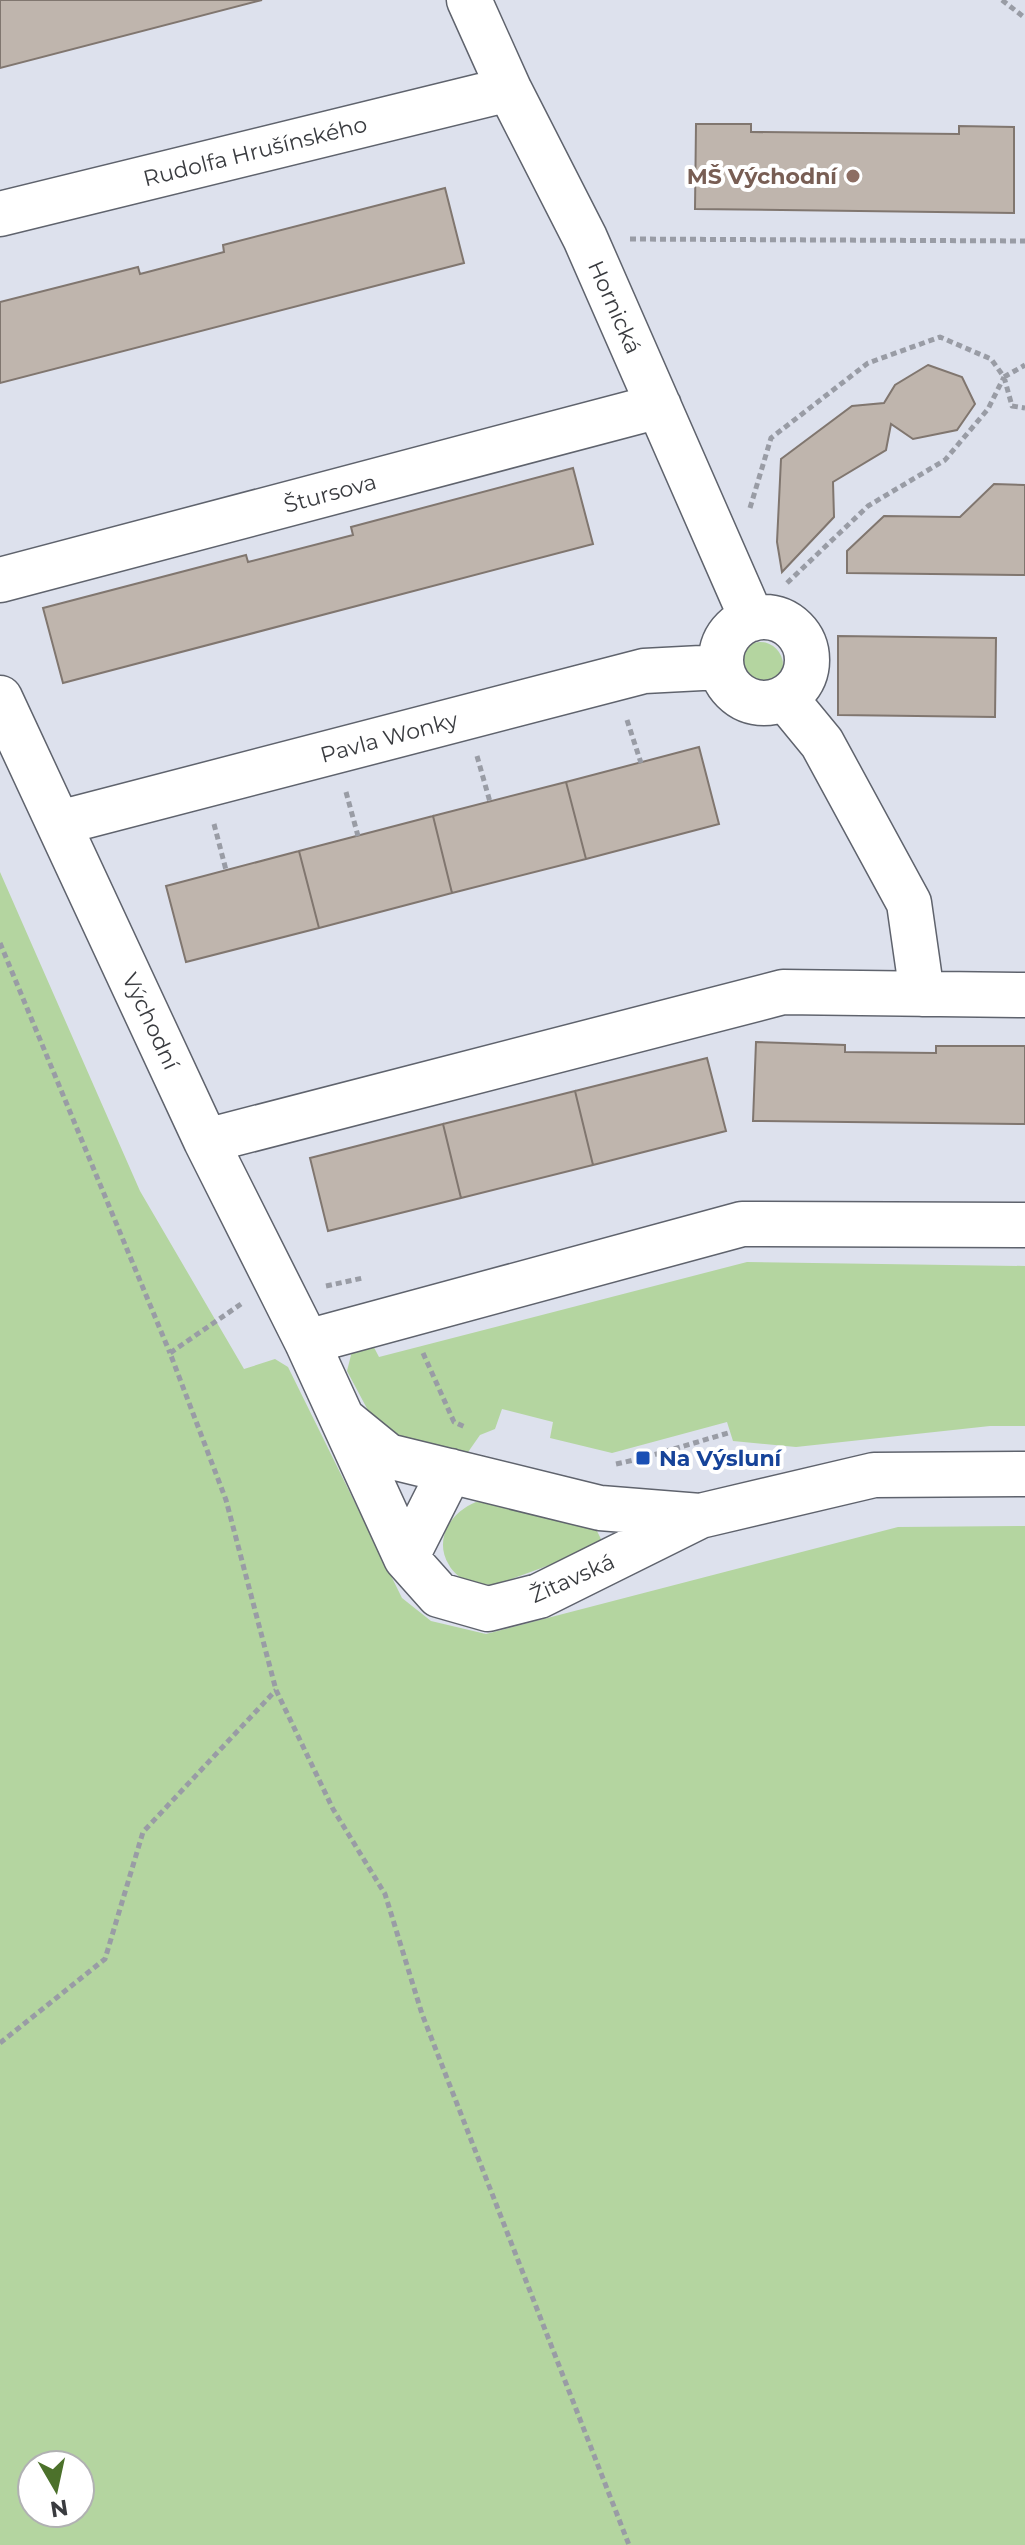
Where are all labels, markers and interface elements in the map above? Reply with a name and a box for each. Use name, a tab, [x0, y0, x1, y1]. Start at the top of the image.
street label: Rudolfa Hrušínského	[140, 111, 370, 192]
place label: MŠ Východní	[687, 163, 838, 190]
marker: MŠ Východní	[844, 167, 862, 185]
street label: Hornická	[582, 256, 647, 358]
street label: Štursova	[281, 468, 379, 519]
street label: Pavla Wonky	[317, 706, 461, 769]
street label: Východní	[116, 969, 185, 1075]
place label: Na Výsluní	[659, 1445, 783, 1472]
marker: Na Výsluní	[634, 1449, 652, 1467]
street label: Žitavská	[526, 1548, 619, 1609]
north arrow	[16, 2449, 96, 2529]
text: N	[48, 2494, 70, 2523]

